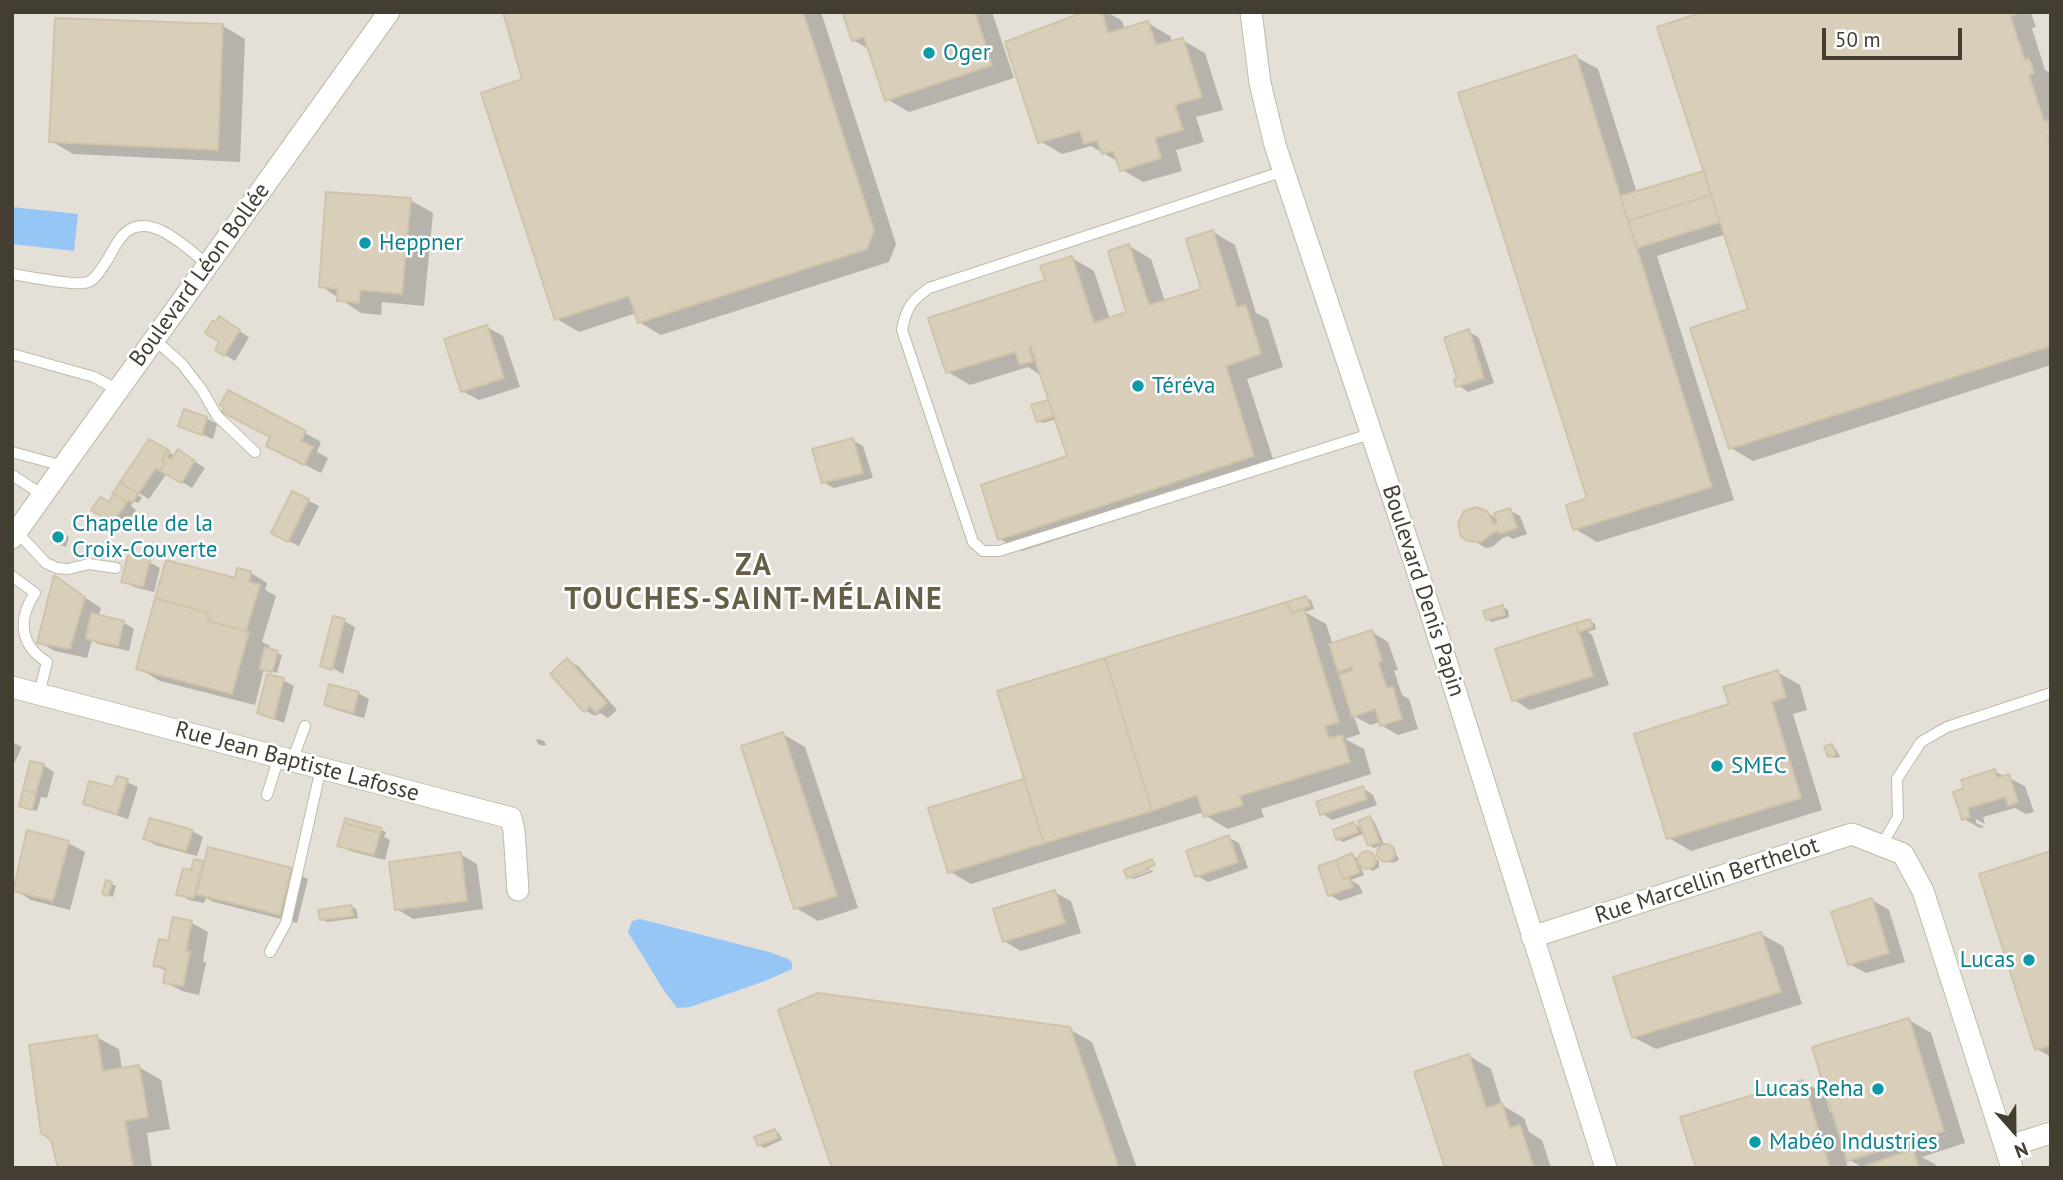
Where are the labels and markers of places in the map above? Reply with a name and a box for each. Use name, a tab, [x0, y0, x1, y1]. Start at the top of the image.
place label: Oger	[943, 39, 991, 67]
marker: Oger	[921, 45, 937, 61]
place label: Heppner	[379, 229, 463, 257]
marker: Heppner	[357, 235, 373, 251]
place label: Téréva	[1152, 372, 1215, 400]
marker: Téréva	[1130, 378, 1146, 394]
place label: Chapelle de la Croix-Couverte	[72, 510, 217, 564]
marker: Chapelle de la Croix-Couverte	[50, 529, 66, 545]
place label: SMEC	[1731, 752, 1787, 780]
marker: SMEC	[1709, 758, 1725, 774]
place label: Lucas	[1960, 946, 2015, 974]
marker: Lucas	[2021, 952, 2037, 968]
place label: Lucas Reha	[1754, 1075, 1864, 1103]
marker: Lucas Reha	[1870, 1081, 1886, 1097]
place label: Mabéo Industries	[1769, 1128, 1938, 1156]
marker: Mabéo Industries	[1747, 1134, 1763, 1150]

